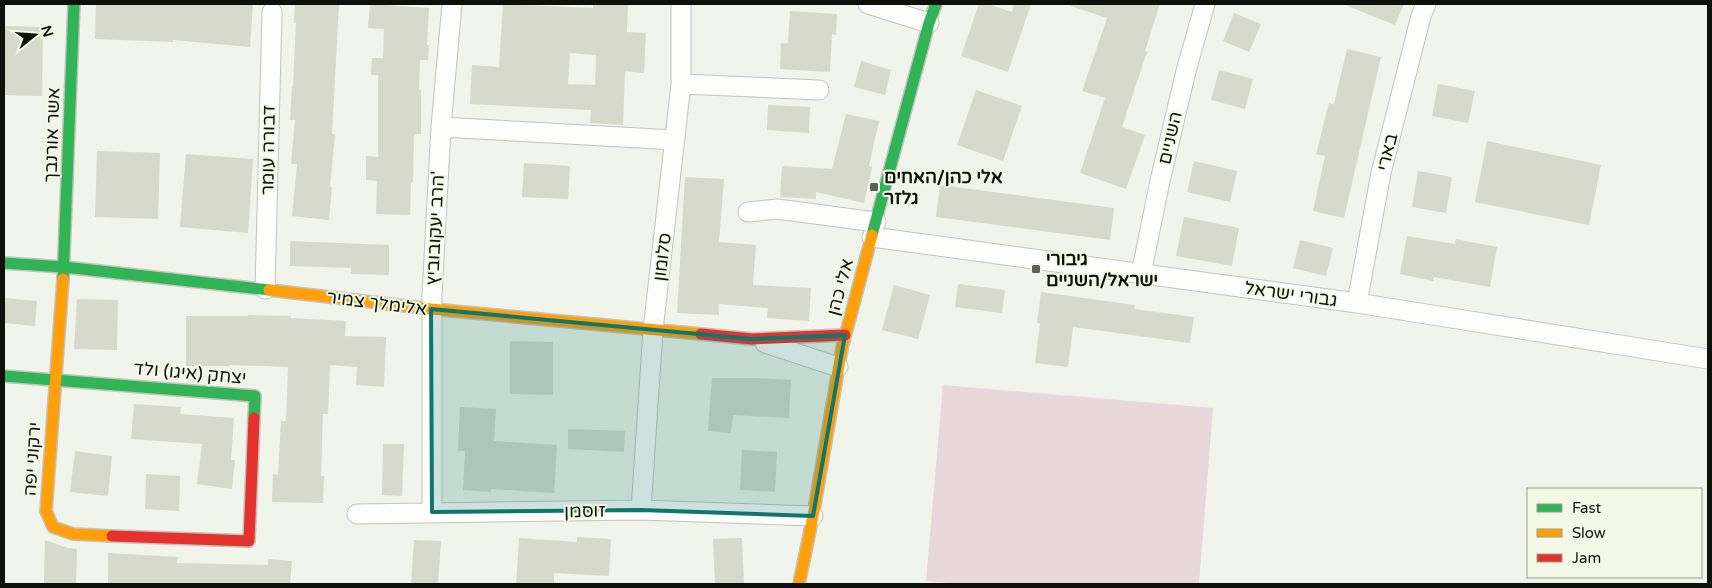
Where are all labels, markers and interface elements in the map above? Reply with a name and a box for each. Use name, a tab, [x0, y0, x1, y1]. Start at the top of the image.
north arrow	[10, 10, 60, 60]
text: N	[37, 23, 57, 39]
street label: אשר אורנבך	[39, 87, 65, 183]
street label: דבורה עומר	[256, 105, 280, 195]
street label: השניים	[1153, 109, 1187, 167]
street label: בארי	[1372, 130, 1402, 173]
place label: אלי כהן/האחים גלזר	[884, 166, 1003, 209]
street label: הרב יעקובוביץ'	[421, 170, 449, 286]
marker: אלי כהן/האחים גלזר	[868, 181, 880, 193]
street label: סלומון	[648, 231, 676, 282]
place label: גיבורי ישראל/השניים	[1046, 248, 1158, 291]
street label: אלי כהן	[822, 256, 858, 318]
marker: גיבורי ישראל/השניים	[1030, 263, 1042, 275]
street label: גבורי ישראל	[1243, 277, 1339, 311]
street label: אלימלך צמיר	[326, 286, 428, 320]
street label: יצחק (איגו) ולד	[133, 357, 247, 389]
street label: ירקוני יפה	[18, 421, 46, 497]
legend	[1527, 488, 1702, 578]
text: Fast	[1572, 499, 1602, 517]
street label: זוסמן	[564, 500, 606, 522]
text: Slow	[1572, 524, 1606, 542]
text: Jam	[1572, 549, 1601, 567]

